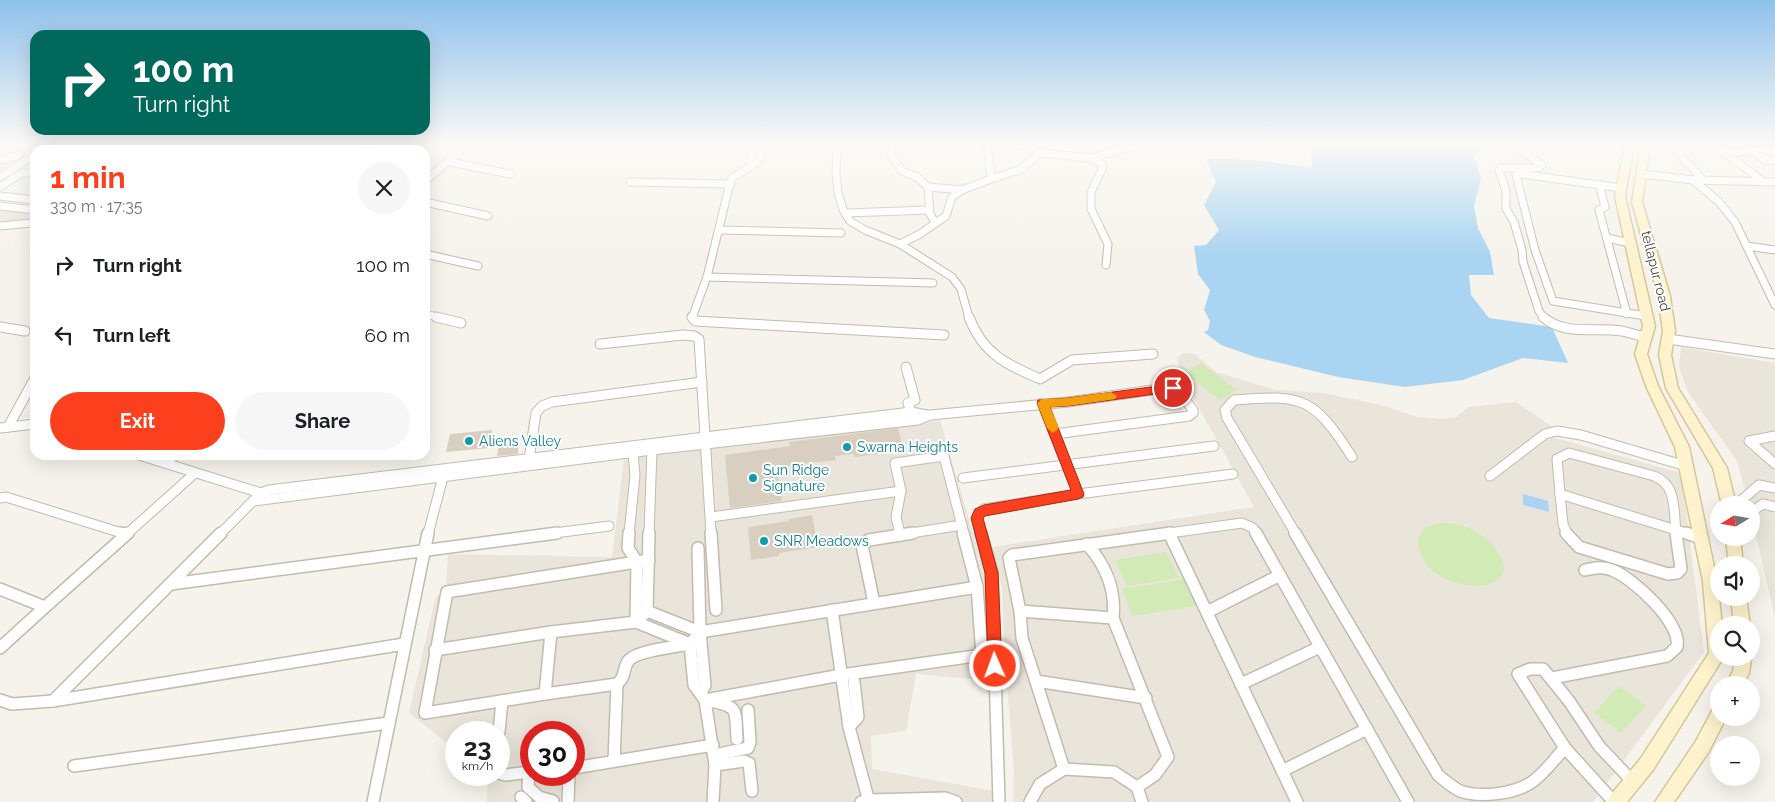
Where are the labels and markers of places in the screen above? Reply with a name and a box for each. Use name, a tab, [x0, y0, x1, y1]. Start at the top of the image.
pin	[1152, 367, 1194, 409]
place label: Aliens Valley	[479, 433, 562, 449]
marker: Aliens Valley	[463, 435, 475, 447]
place label: Swarna Heights	[857, 439, 958, 455]
marker: Swarna Heights	[841, 441, 853, 453]
place label: Sun Ridge Signature	[763, 462, 829, 494]
marker: Sun Ridge Signature	[747, 472, 759, 484]
place label: SNR Meadows	[774, 533, 869, 549]
marker: SNR Meadows	[758, 535, 770, 547]

